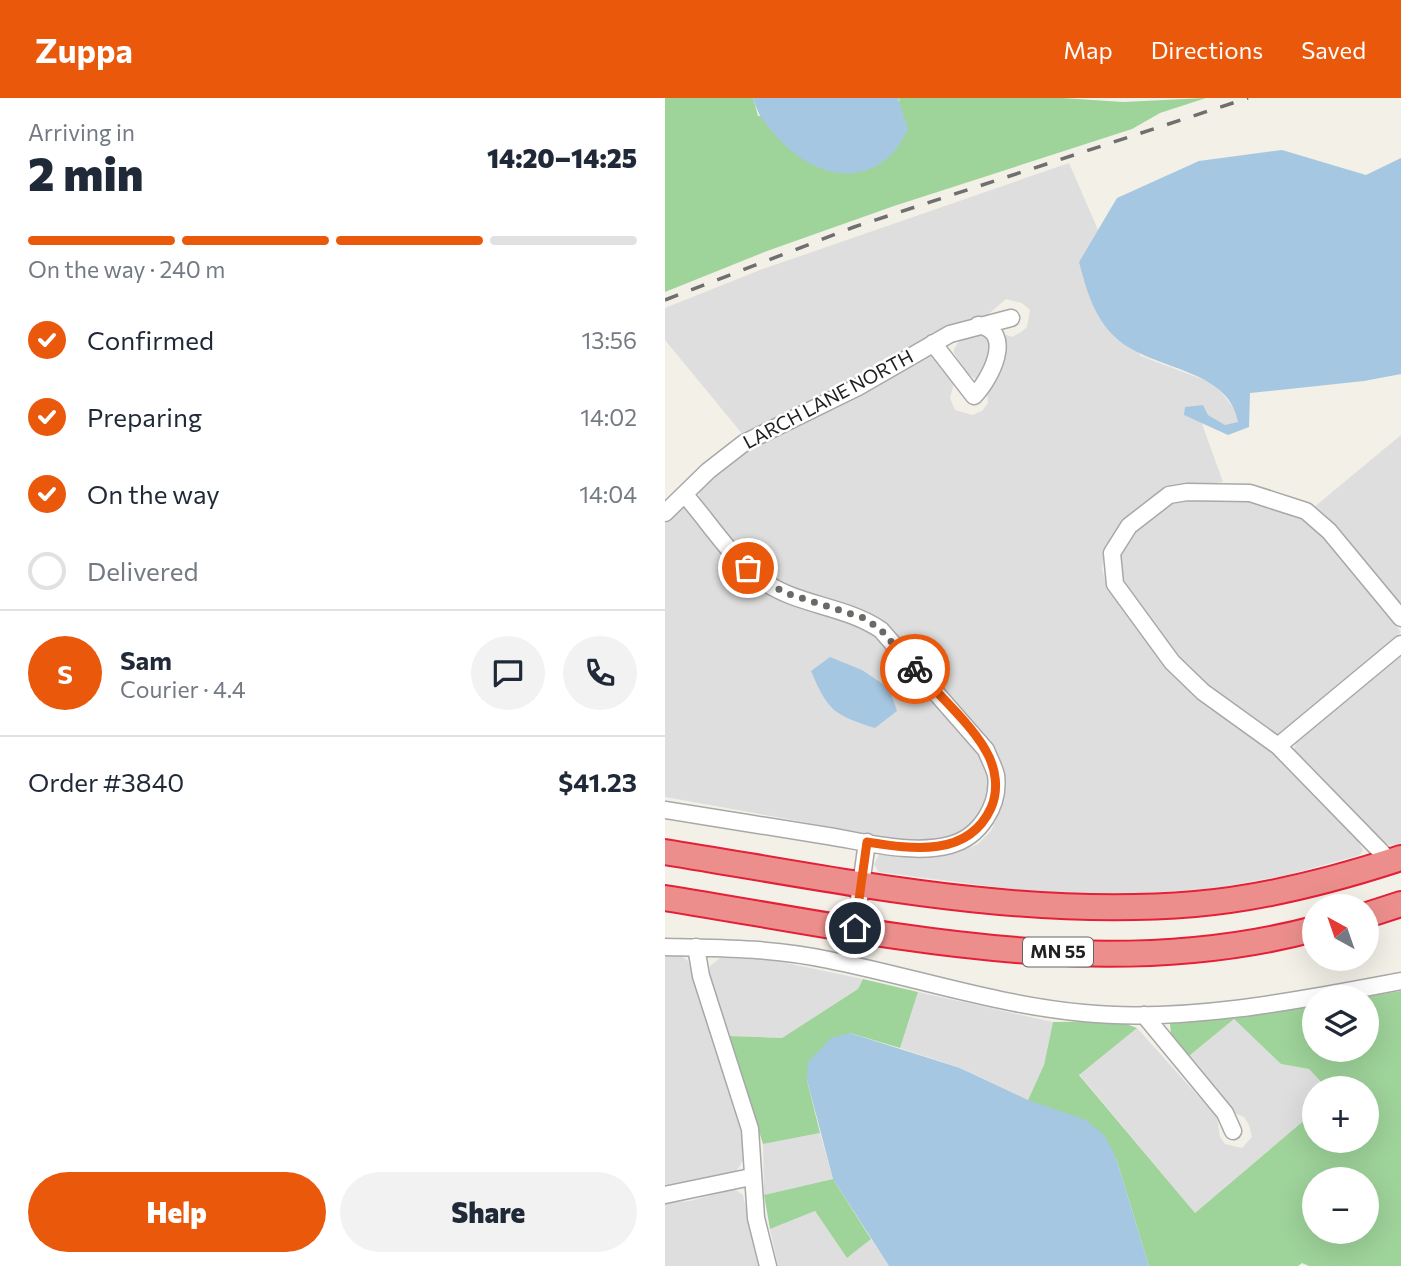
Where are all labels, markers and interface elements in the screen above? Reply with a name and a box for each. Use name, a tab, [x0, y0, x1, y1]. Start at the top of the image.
text: Zuppa	[35, 29, 133, 70]
text: Map	[1063, 35, 1113, 64]
text: Directions	[1151, 35, 1263, 64]
text: Saved	[1301, 35, 1366, 64]
text: Arriving in	[28, 118, 135, 146]
text: 14:20–14:25	[487, 142, 637, 173]
text: 2 min	[28, 144, 144, 200]
text: On the way · 240 m	[28, 255, 225, 283]
icon: check	[28, 321, 66, 359]
text: Confirmed	[87, 324, 214, 355]
text: 13:56	[581, 326, 637, 354]
street label: LARCH LANE NORTH	[739, 344, 917, 453]
icon: check	[28, 398, 66, 436]
text: Preparing	[87, 401, 202, 432]
text: 14:02	[580, 403, 637, 431]
icon: check	[28, 475, 66, 513]
text: On the way	[87, 478, 220, 509]
text: 14:04	[579, 480, 637, 508]
pin	[718, 538, 778, 598]
icon: bag	[729, 549, 767, 587]
text: Delivered	[87, 555, 198, 586]
courier	[880, 634, 950, 704]
button: chat	[471, 636, 545, 710]
button: phone	[563, 636, 637, 710]
text: Sam	[120, 644, 172, 675]
icon: bike	[896, 650, 934, 688]
text: S	[57, 658, 73, 689]
text: Courier · 4.4	[120, 675, 246, 703]
text: Order #3840	[28, 766, 184, 797]
text: $41.23	[558, 766, 637, 797]
north arrow	[1302, 894, 1379, 971]
map controls	[1302, 894, 1379, 1244]
pin	[825, 898, 885, 958]
icon: home	[836, 909, 874, 947]
road number: MN 55	[1023, 938, 1093, 966]
button: layers	[1302, 985, 1379, 1062]
button: +	[1302, 1076, 1379, 1153]
button: −	[1302, 1167, 1379, 1244]
button: Help	[28, 1172, 326, 1252]
button: Share	[340, 1172, 637, 1252]

